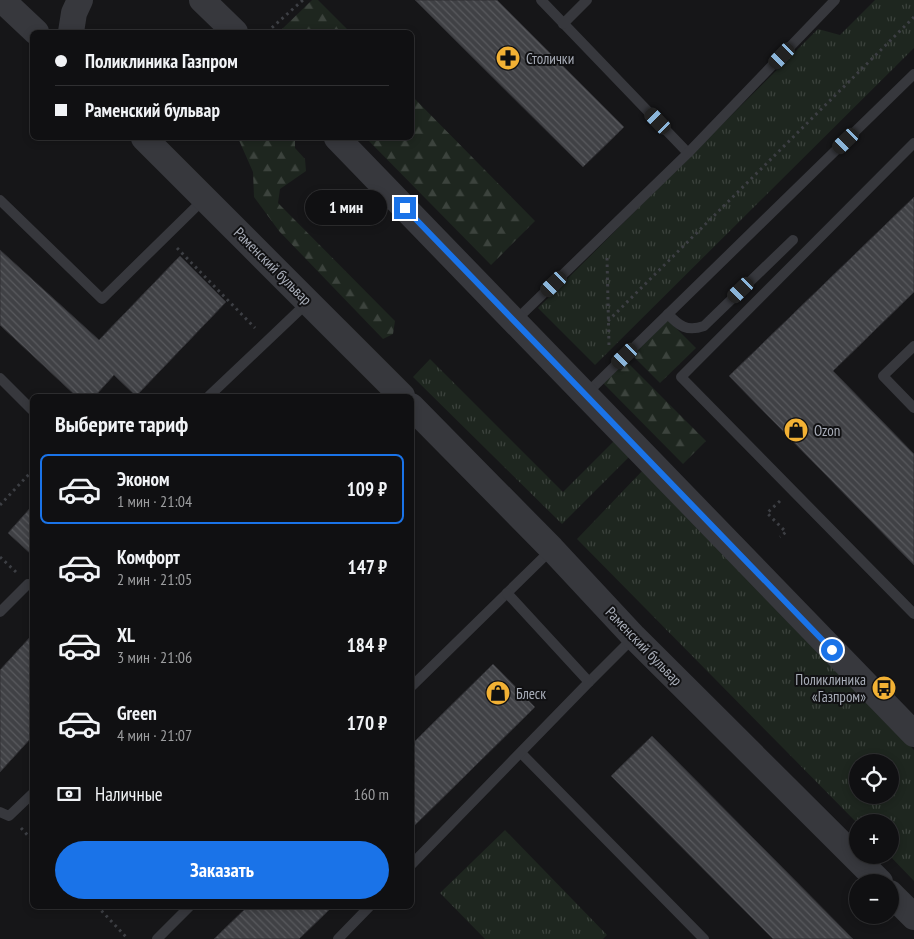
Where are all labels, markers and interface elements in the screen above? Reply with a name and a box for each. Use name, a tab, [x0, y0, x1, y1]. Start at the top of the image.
car	[766, 40, 797, 72]
pharmacy icon: Столички	[495, 45, 521, 71]
text: Поликлиника Газпром	[85, 49, 238, 73]
place label: Столички	[526, 49, 574, 68]
text: Раменский бульвар	[85, 98, 220, 122]
car	[642, 105, 673, 137]
car	[829, 125, 862, 157]
callout: 1 мин	[305, 190, 388, 226]
text: 1 мин	[329, 197, 363, 217]
route end	[394, 197, 416, 219]
street label: Раменский бульвар	[230, 223, 316, 309]
car	[537, 268, 570, 300]
car	[724, 274, 757, 306]
car	[608, 340, 641, 372]
text: Выберите тариф	[55, 410, 188, 438]
shop icon: Ozon	[783, 417, 809, 443]
place label: Ozon	[814, 421, 840, 440]
icon: car	[57, 467, 102, 512]
text: Эконом	[117, 467, 170, 491]
text: 109 ₽	[347, 477, 387, 501]
text: 1 мин · 21:04	[117, 491, 192, 511]
icon: car	[57, 545, 102, 590]
text: Комфорт	[117, 545, 180, 569]
text: 147 ₽	[348, 555, 387, 579]
text: 2 мин · 21:05	[117, 569, 192, 589]
street label: Раменский бульвар	[602, 603, 686, 689]
icon: car	[57, 623, 102, 668]
text: XL	[117, 623, 135, 647]
text: 184 ₽	[347, 633, 387, 657]
route start	[821, 639, 843, 661]
text: 3 мин · 21:06	[117, 647, 192, 667]
place label: Поликлиника «Газпром»	[795, 670, 866, 706]
bus stop icon: Поликлиника «Газпром»	[871, 675, 897, 701]
shop icon: Блеск	[485, 680, 511, 706]
place label: Блеск	[516, 684, 546, 703]
icon: car	[57, 701, 102, 746]
text: Green	[117, 701, 157, 725]
text: 170 ₽	[347, 711, 387, 735]
text: 4 мин · 21:07	[117, 725, 192, 745]
map controls	[849, 754, 899, 924]
button: locate	[849, 754, 899, 804]
icon: cash	[55, 780, 83, 808]
text: Наличные	[95, 782, 163, 806]
text: 160 m	[354, 784, 389, 804]
button: +	[849, 814, 899, 864]
button: Заказать	[55, 841, 389, 899]
button: −	[849, 874, 899, 924]

